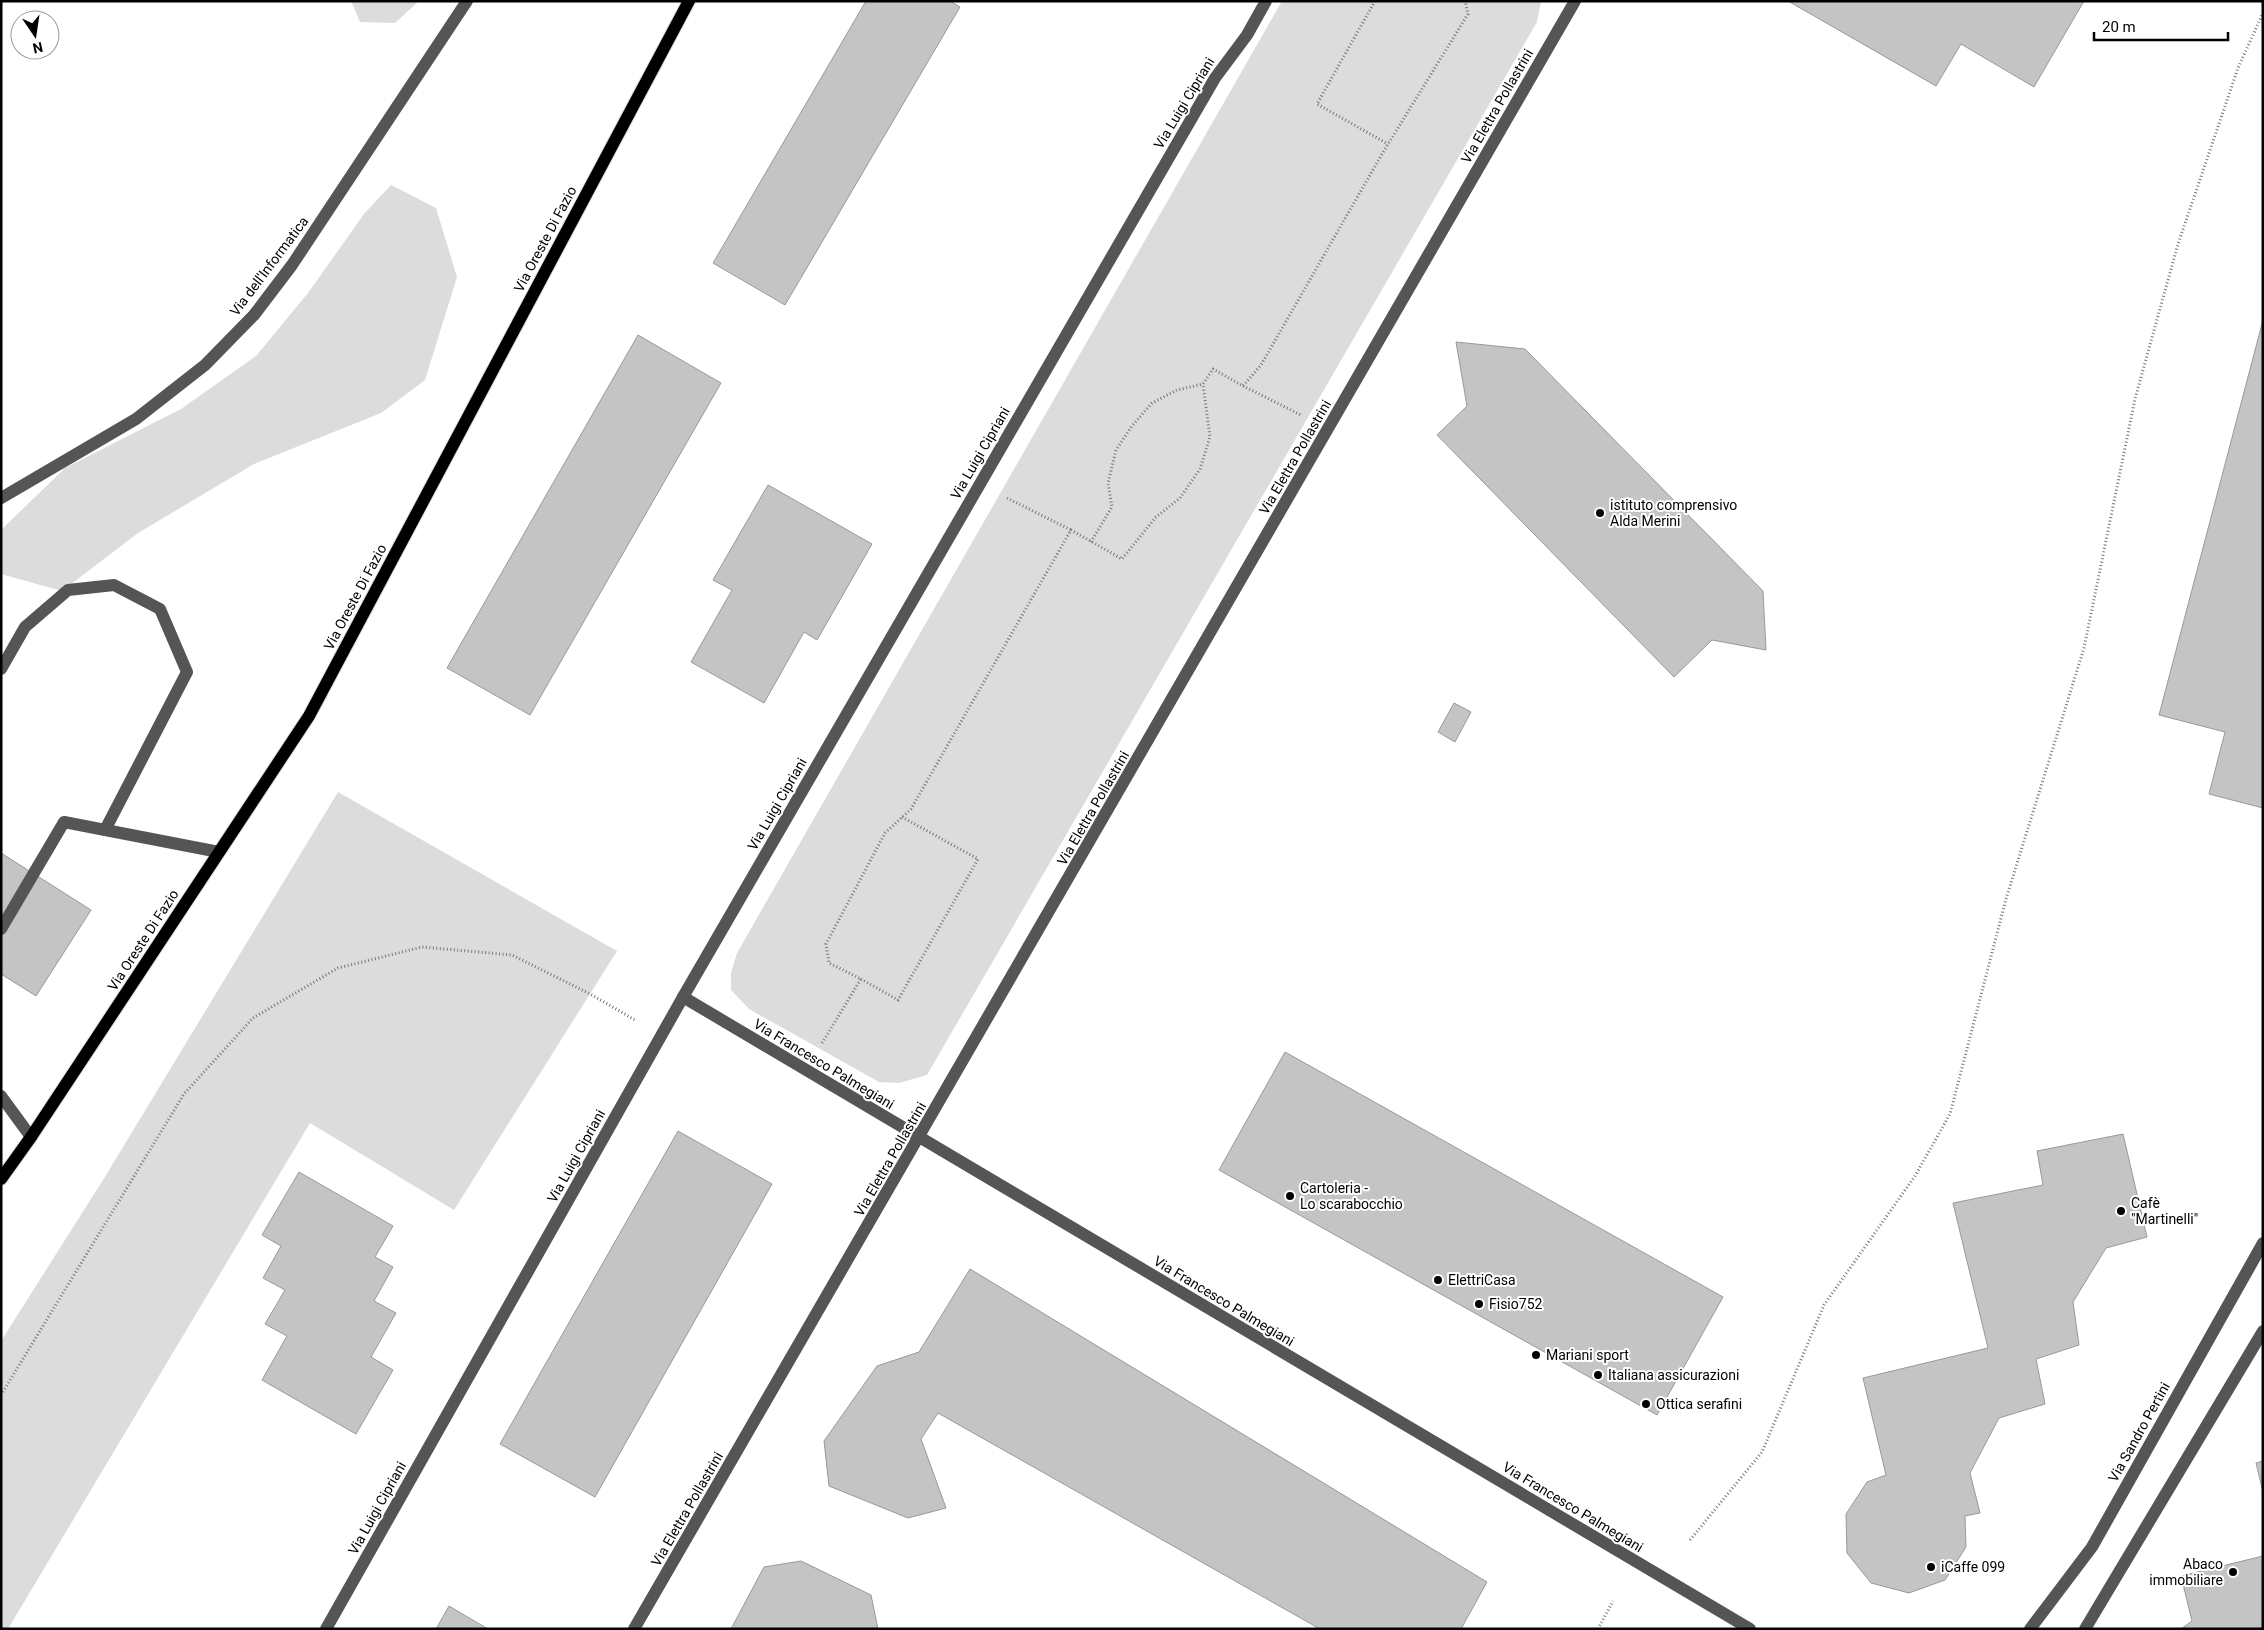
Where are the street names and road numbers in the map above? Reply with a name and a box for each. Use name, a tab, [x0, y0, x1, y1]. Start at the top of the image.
street label: Via Elettra Pollastrini	[1458, 46, 1536, 166]
street label: Via Luigi Cipriani	[1150, 54, 1218, 152]
street label: Via Oreste Di Fazio	[510, 183, 580, 295]
street label: Via dell'Informatica	[227, 213, 311, 319]
street label: Via Elettra Pollastrini	[1256, 397, 1334, 517]
street label: Via Luigi Cipriani	[947, 404, 1013, 502]
street label: Via Oreste Di Fazio	[320, 541, 390, 653]
street label: Via Elettra Pollastrini	[1054, 748, 1132, 868]
street label: Via Luigi Cipriani	[744, 755, 810, 853]
street label: Via Oreste Di Fazio	[104, 886, 182, 994]
street label: Via Francesco Palmegiani	[751, 1016, 897, 1112]
street label: Via Elettra Pollastrini	[851, 1099, 929, 1219]
street label: Via Luigi Cipriani	[544, 1107, 608, 1205]
street label: Via Francesco Palmegiani	[1151, 1253, 1297, 1349]
street label: Via Sandro Pertini	[2105, 1379, 2173, 1485]
street label: Via Elettra Pollastrini	[648, 1449, 726, 1569]
street label: Via Luigi Cipriani	[345, 1459, 409, 1557]
street label: Via Francesco Palmegiani	[1500, 1459, 1646, 1555]

